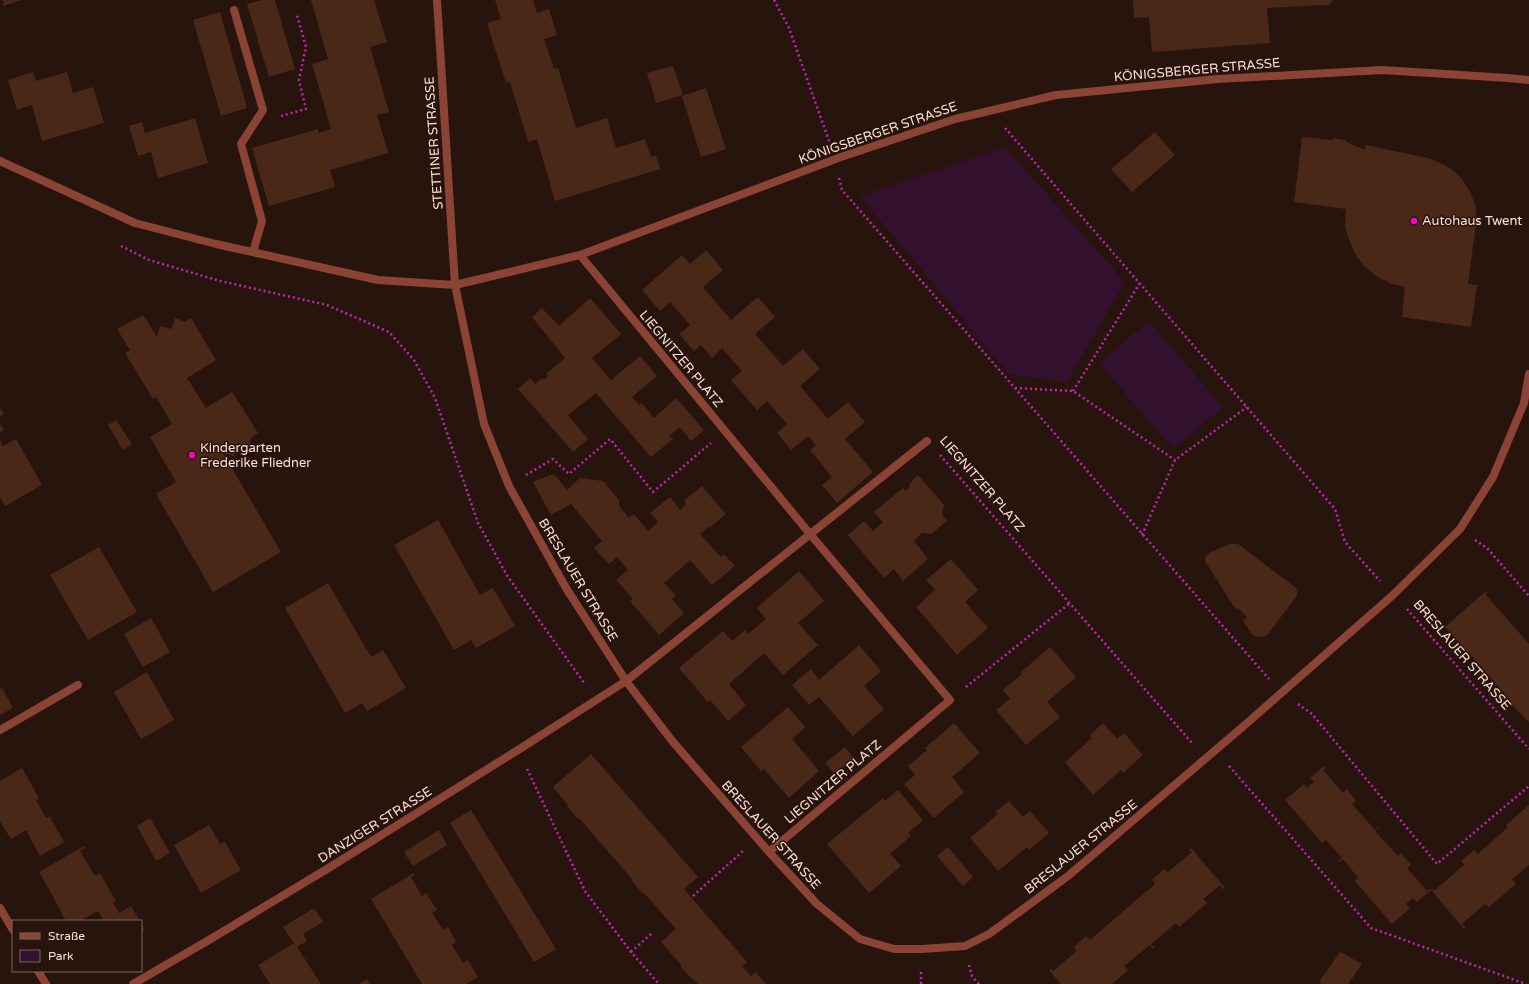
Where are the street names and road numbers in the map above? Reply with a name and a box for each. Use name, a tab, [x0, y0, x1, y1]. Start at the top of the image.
street label: KÖNIGSBERGER STRASSE	[1113, 55, 1281, 85]
street label: STETTINER STRASSE	[421, 76, 447, 210]
street label: KÖNIGSBERGER STRASSE	[796, 98, 960, 168]
street label: LIEGNITZER PLATZ	[636, 307, 726, 411]
street label: LIEGNITZER PLATZ	[936, 433, 1028, 535]
street label: BRESLAUER STRASSE	[535, 516, 621, 644]
street label: BRESLAUER STRASSE	[1410, 597, 1514, 713]
street label: LIEGNITZER PLATZ	[781, 737, 885, 827]
street label: BRESLAUER STRASSE	[718, 777, 824, 893]
street label: DANZIGER STRASSE	[315, 783, 435, 867]
street label: BRESLAUER STRASSE	[1021, 796, 1141, 898]

